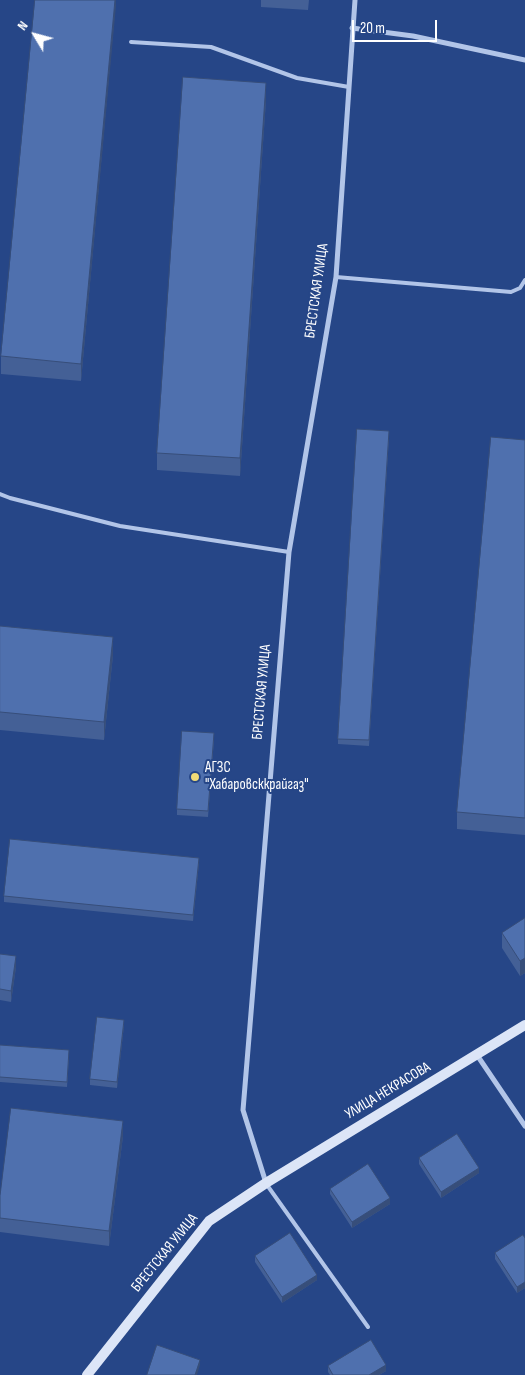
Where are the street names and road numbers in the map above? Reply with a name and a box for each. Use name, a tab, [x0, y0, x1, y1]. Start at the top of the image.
street label: БРЕСТСКАЯ УЛИЦА	[301, 242, 333, 340]
street label: БРЕСТСКАЯ УЛИЦА	[249, 644, 275, 740]
street label: УЛИЦА НЕКРАСОВА	[342, 1058, 434, 1124]
street label: БРЕСТСКАЯ УЛИЦА	[128, 1210, 202, 1296]

